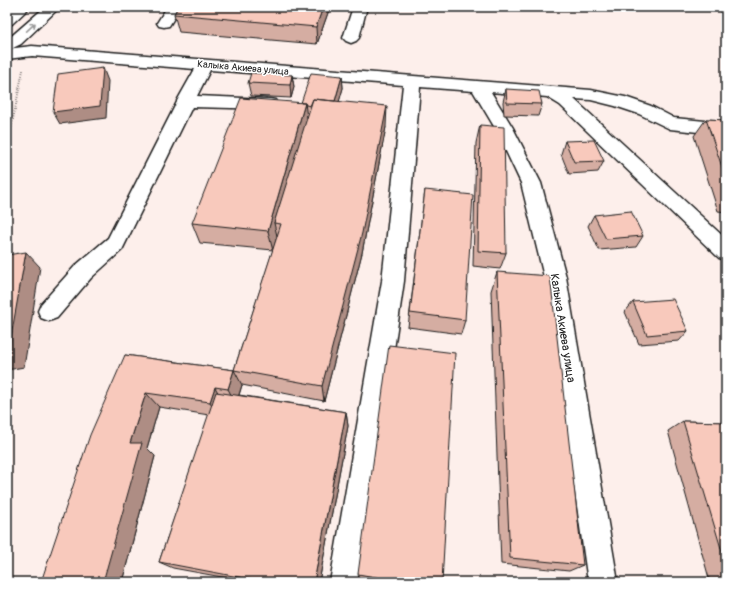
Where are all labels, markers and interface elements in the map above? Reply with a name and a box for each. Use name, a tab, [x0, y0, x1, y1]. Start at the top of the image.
one-way arrow	[26, 23, 36, 32]
street label: Калыка Акиева улица	[197, 58, 289, 78]
street label: Калыка Акиева улица	[546, 273, 579, 384]

